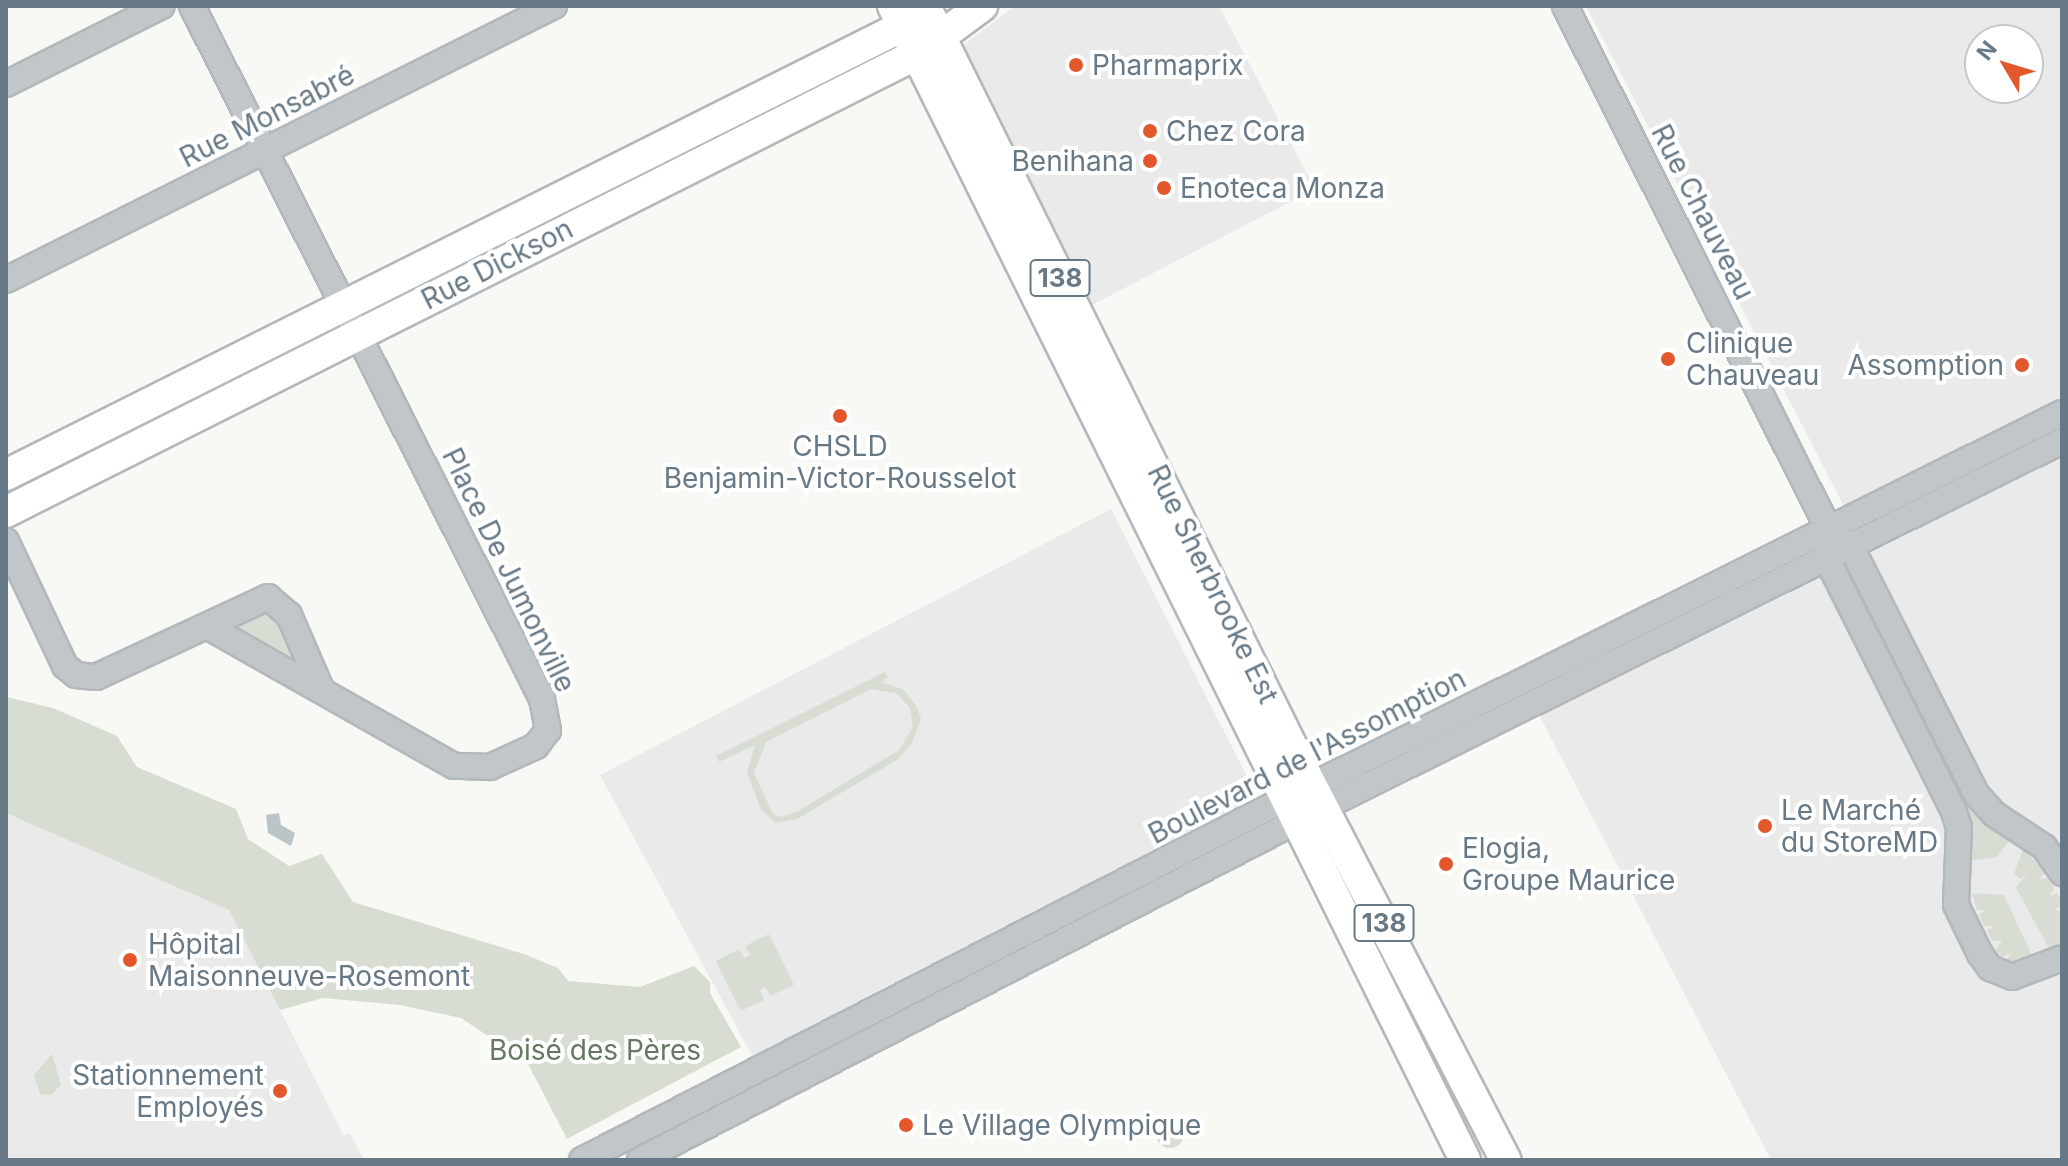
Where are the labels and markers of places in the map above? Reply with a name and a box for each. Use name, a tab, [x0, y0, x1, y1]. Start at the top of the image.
place label: Pharmaprix	[1092, 48, 1244, 82]
marker: Pharmaprix	[1067, 56, 1085, 74]
place label: Chez Cora	[1166, 114, 1306, 148]
marker: Chez Cora	[1141, 122, 1159, 140]
place label: Benihana	[1011, 144, 1134, 178]
marker: Benihana	[1141, 152, 1159, 170]
place label: Enoteca Monza	[1180, 171, 1385, 205]
marker: Enoteca Monza	[1155, 179, 1173, 197]
place label: Clinique Chauveau	[1686, 326, 1819, 392]
marker: Clinique Chauveau	[1657, 348, 1679, 370]
place label: Assomption	[1847, 348, 2004, 382]
marker: Assomption	[2011, 354, 2033, 376]
marker: CHSLD Benjamin-Victor-Rousselot	[831, 407, 849, 425]
place label: CHSLD Benjamin-Victor-Rousselot	[664, 429, 1016, 495]
place label: Le Marché du StoreMD	[1781, 793, 1938, 859]
marker: Le Marché du StoreMD	[1756, 817, 1774, 835]
place label: Elogia, Groupe Maurice	[1462, 831, 1675, 897]
marker: Elogia, Groupe Maurice	[1437, 855, 1455, 873]
place label: Hôpital Maisonneuve-Rosemont	[148, 927, 470, 993]
marker: Hôpital Maisonneuve-Rosemont	[119, 949, 141, 971]
place label: Stationnement Employés	[72, 1058, 264, 1124]
marker: Stationnement Employés	[271, 1082, 289, 1100]
place label: Le Village Olympique	[922, 1108, 1201, 1142]
marker: Le Village Olympique	[897, 1116, 915, 1134]

